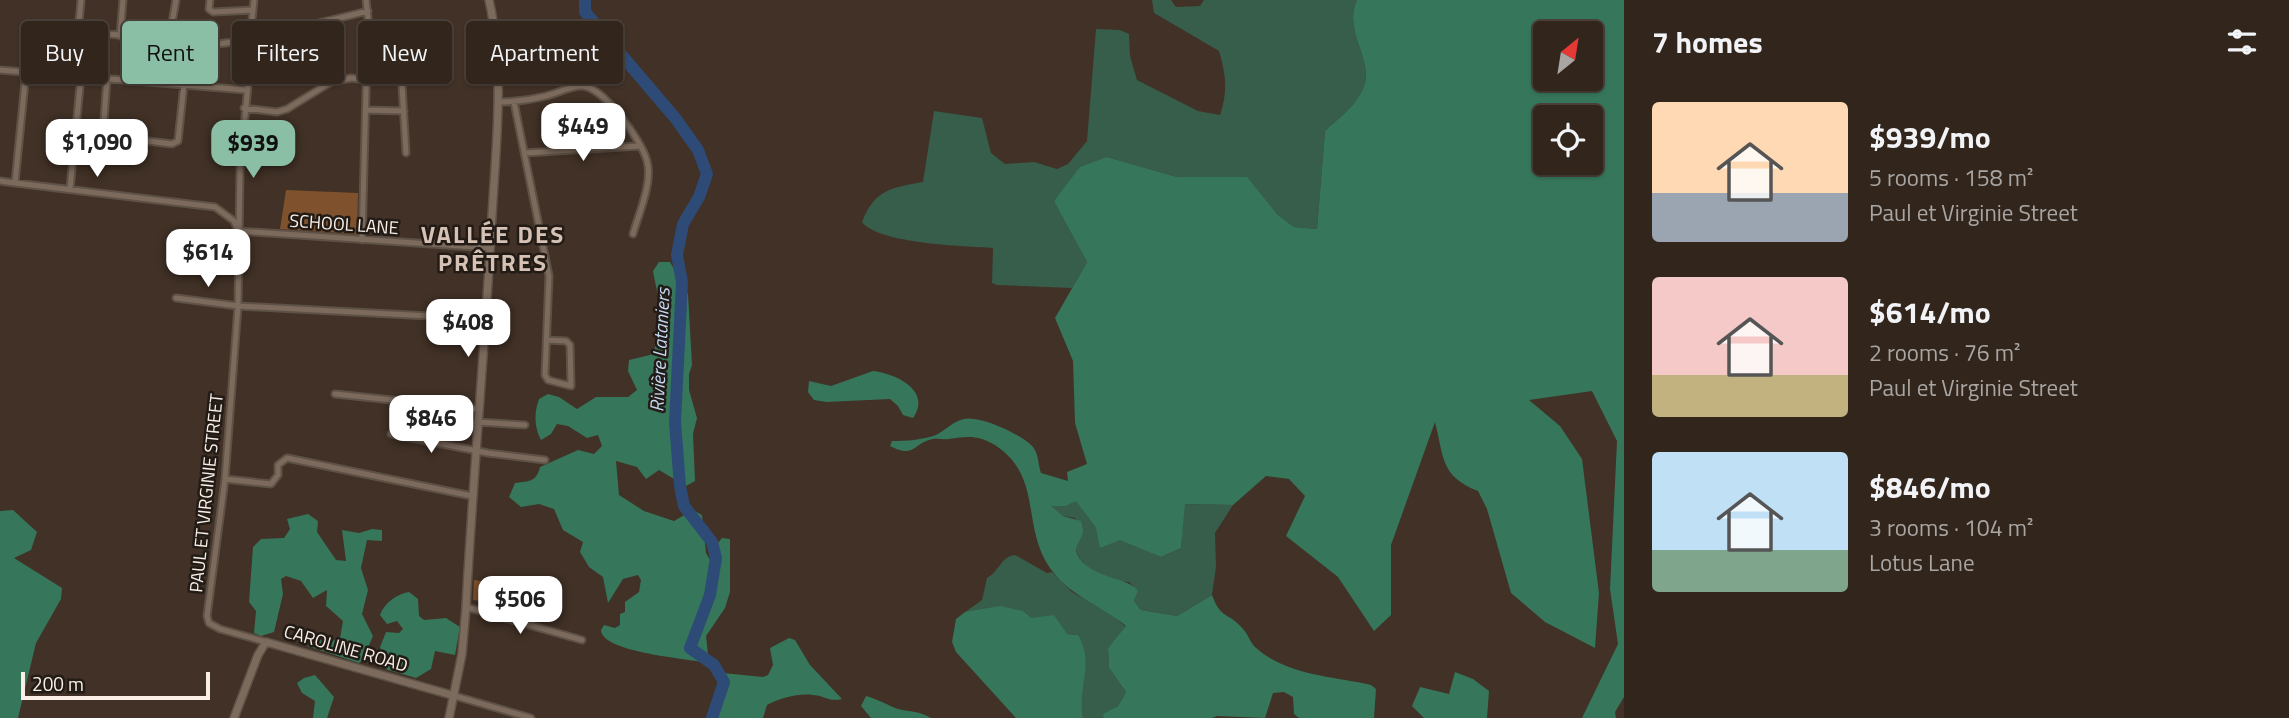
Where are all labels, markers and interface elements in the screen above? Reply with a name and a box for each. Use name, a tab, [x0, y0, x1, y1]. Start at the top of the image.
text: 7 homes	[1652, 19, 1763, 65]
chip: Buy	[21, 21, 108, 84]
chip: Rent	[122, 21, 218, 84]
chip: Filters	[232, 21, 344, 84]
chip: New	[358, 21, 452, 84]
chip: Apartment	[466, 21, 623, 84]
north arrow	[1533, 21, 1603, 91]
map controls	[1533, 21, 1603, 175]
icon: filters	[2223, 23, 2261, 61]
pin: $449	[542, 104, 624, 163]
button: locate	[1533, 105, 1603, 175]
text: $449	[557, 108, 609, 143]
text: $939/mo	[1869, 114, 1991, 160]
pin: $1,090	[40, 120, 154, 179]
pin: $939	[212, 120, 294, 180]
text: $1,090	[62, 124, 132, 159]
text: $939	[227, 125, 279, 160]
icon: home	[1708, 130, 1792, 214]
text: 5 rooms · 158 m²	[1869, 160, 2033, 195]
text: Paul et Virginie Street	[1869, 195, 2078, 230]
street label: SCHOOL LANE	[288, 207, 400, 241]
district label: VALLÉE DES PRÊTRES	[421, 216, 565, 280]
pin: $614	[167, 230, 249, 289]
text: $614	[182, 234, 234, 269]
water label: Rivière Lataniers	[641, 285, 677, 413]
text: $614/mo	[1869, 289, 1991, 335]
pin: $408	[427, 300, 509, 359]
text: $408	[442, 304, 494, 339]
icon: home	[1708, 305, 1792, 389]
text: 2 rooms · 76 m²	[1869, 335, 2020, 370]
text: Paul et Virginie Street	[1869, 370, 2078, 405]
street label: PAUL ET VIRGINIE STREET	[182, 392, 230, 594]
pin: $846	[390, 396, 472, 455]
text: $846	[405, 400, 457, 435]
text: $846/mo	[1869, 464, 1991, 510]
icon: home	[1708, 480, 1792, 564]
text: 3 rooms · 104 m²	[1869, 510, 2033, 545]
text: Lotus Lane	[1869, 545, 1975, 580]
pin: $506	[479, 576, 561, 636]
text: $506	[494, 581, 546, 616]
street label: CAROLINE ROAD	[281, 617, 411, 679]
scale bar	[21, 669, 210, 701]
text: 200 m	[32, 669, 84, 698]

